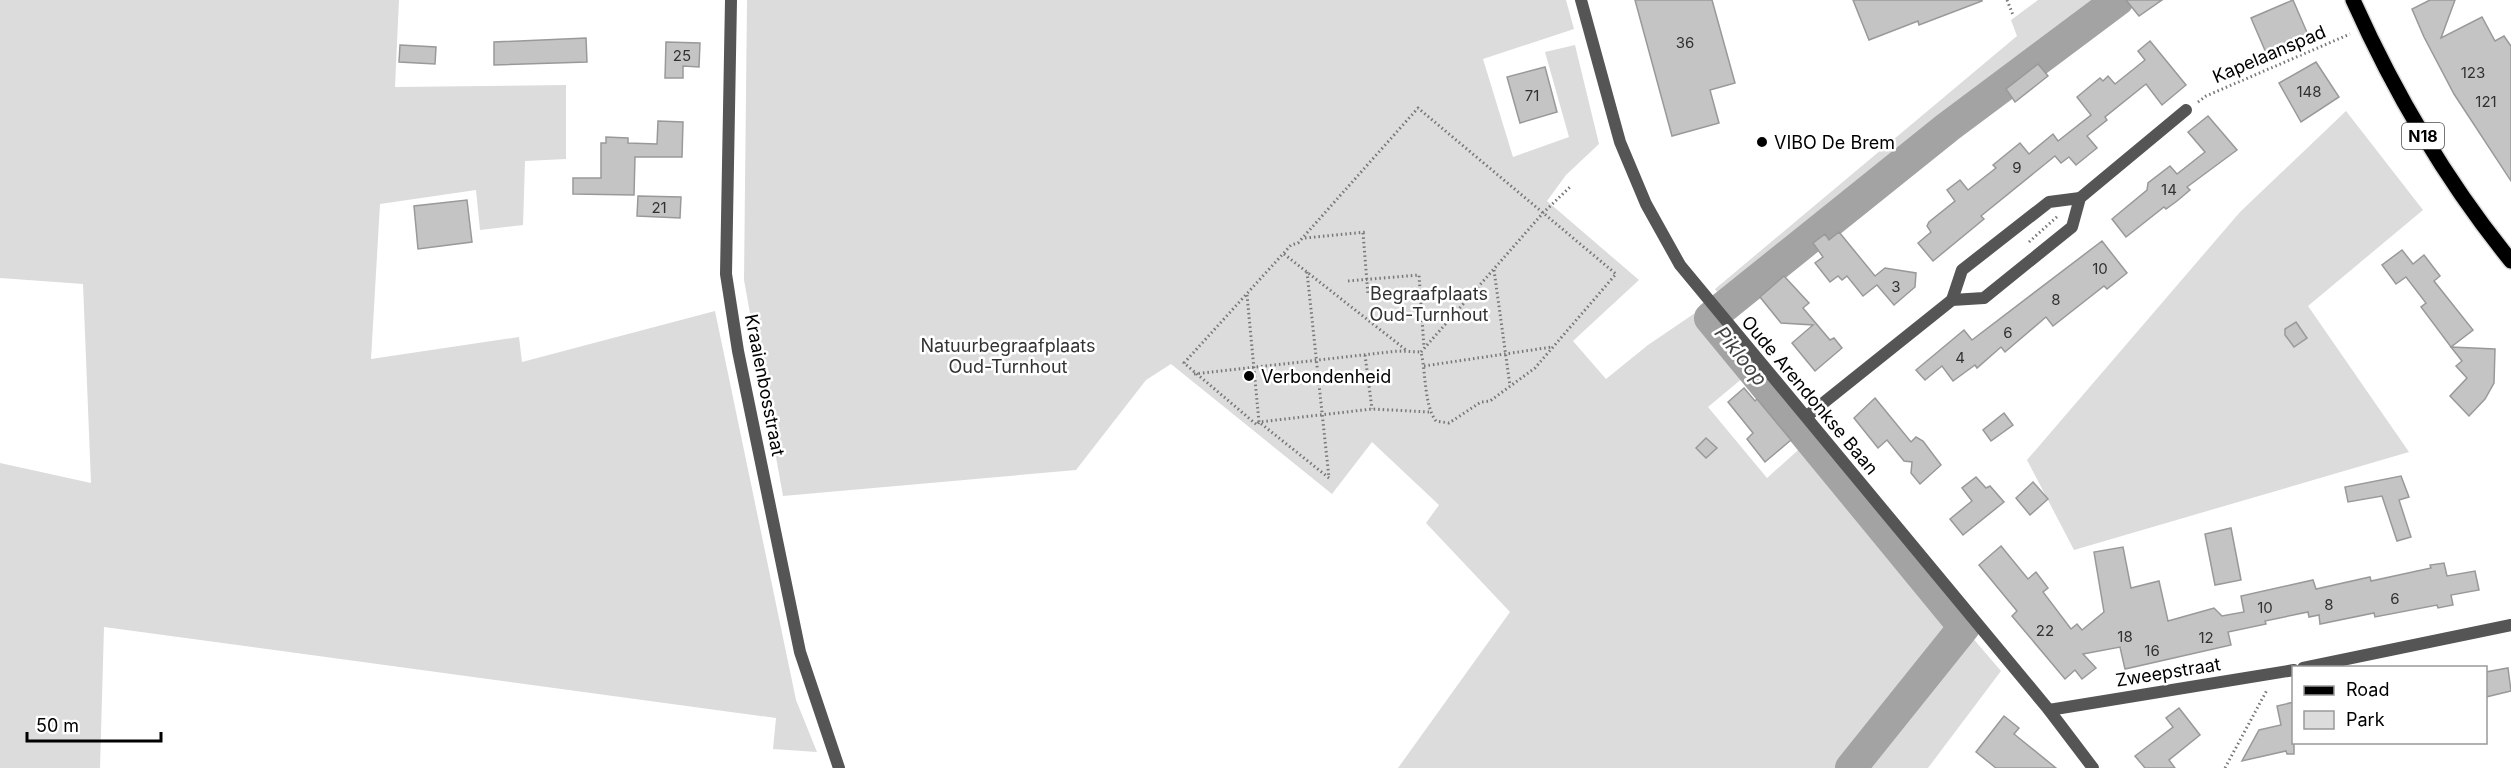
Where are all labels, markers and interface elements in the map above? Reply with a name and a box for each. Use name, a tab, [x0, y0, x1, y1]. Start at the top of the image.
street label: Kapelaanspad	[2209, 21, 2329, 87]
house number: 36	[1676, 33, 1694, 52]
house number: 25	[673, 46, 691, 65]
house number: 123	[2461, 63, 2485, 82]
house number: 148	[2296, 82, 2322, 101]
house number: 71	[1525, 86, 1539, 105]
house number: 121	[2475, 92, 2497, 111]
road number: N18	[2402, 123, 2444, 149]
place label: VIBO De Brem	[1774, 132, 1895, 153]
marker: VIBO De Brem	[1755, 135, 1769, 149]
house number: 9	[2012, 158, 2022, 177]
house number: 14	[2161, 180, 2177, 199]
house number: 21	[651, 198, 667, 217]
house number: 10	[2092, 259, 2108, 278]
house number: 3	[1891, 277, 1901, 296]
park label: Begraafplaats Oud-Turnhout	[1370, 283, 1489, 325]
house number: 8	[2051, 290, 2061, 309]
street label: Oude Arendonkse Baan	[1737, 311, 1883, 479]
street label: Kraaienbosstraat	[741, 312, 789, 458]
water label: Pikloop	[1710, 321, 1772, 391]
house number: 6	[2003, 323, 2013, 342]
park label: Natuurbegraafplaats Oud-Turnhout	[921, 335, 1095, 377]
house number: 4	[1955, 348, 1965, 367]
place label: Verbondenheid	[1261, 366, 1391, 387]
marker: Verbondenheid	[1242, 369, 1256, 383]
house number: 6	[2390, 589, 2400, 608]
house number: 8	[2324, 595, 2334, 614]
house number: 10	[2257, 598, 2273, 617]
house number: 22	[2036, 621, 2054, 640]
house number: 18	[2117, 627, 2133, 646]
house number: 12	[2198, 628, 2214, 647]
house number: 16	[2144, 641, 2160, 660]
street label: Zweepstraat	[2114, 653, 2222, 691]
legend	[2292, 666, 2487, 744]
text: Road	[2346, 679, 2389, 700]
scale bar	[27, 705, 160, 743]
text: Park	[2346, 709, 2385, 730]
text: 50 m	[36, 715, 79, 736]

